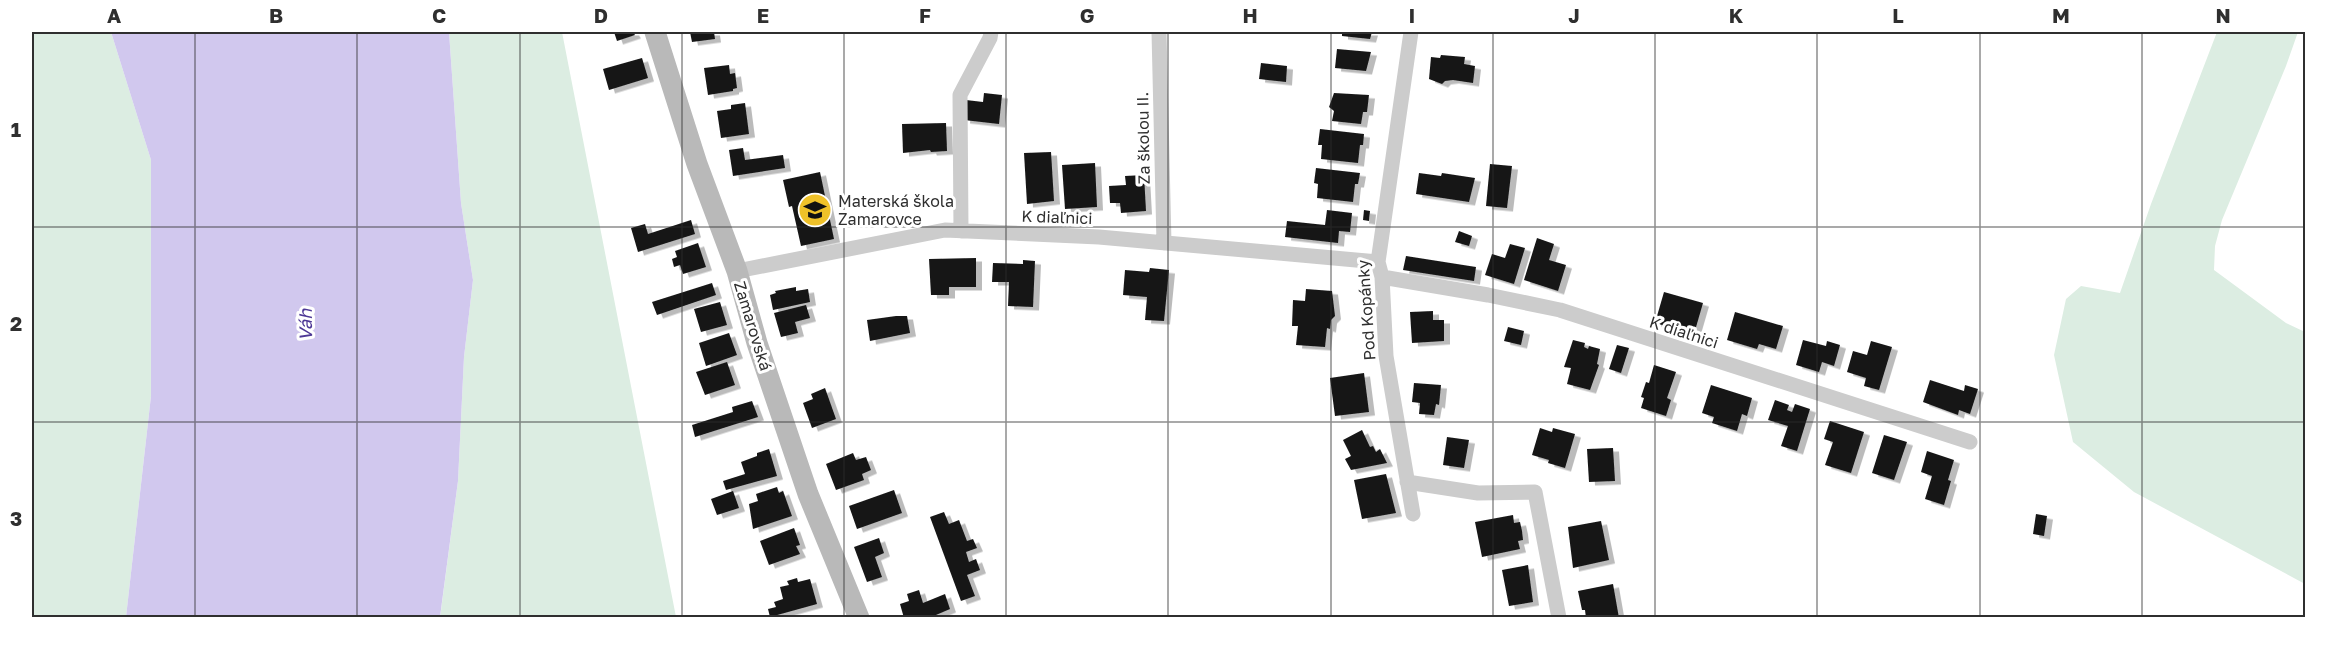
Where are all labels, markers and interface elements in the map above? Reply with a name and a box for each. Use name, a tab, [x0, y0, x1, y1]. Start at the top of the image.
text: A	[107, 3, 121, 27]
text: B	[269, 3, 283, 27]
text: C	[432, 3, 446, 27]
text: D	[594, 3, 608, 27]
text: E	[757, 3, 769, 27]
text: F	[919, 3, 931, 27]
text: G	[1080, 3, 1094, 27]
text: H	[1242, 3, 1258, 27]
text: I	[1409, 3, 1415, 27]
text: J	[1568, 3, 1580, 27]
text: K	[1729, 3, 1744, 27]
text: L	[1892, 3, 1904, 27]
text: M	[2052, 3, 2070, 27]
text: N	[2215, 3, 2231, 27]
street label: Za školou II.	[1132, 92, 1154, 184]
text: 1	[11, 117, 21, 141]
place label: Materská škola Zamarovce	[838, 191, 954, 229]
school or university icon: Materská škola Zamarovce	[797, 192, 833, 228]
street label: K diaľnici	[1021, 206, 1093, 228]
street label: Pod Kopánky	[1353, 259, 1379, 361]
street label: Zamarovská	[730, 279, 776, 373]
water label: Váh	[294, 308, 316, 341]
text: 2	[10, 311, 22, 335]
street label: K diaľnici	[1647, 312, 1721, 352]
text: 3	[10, 506, 22, 530]

